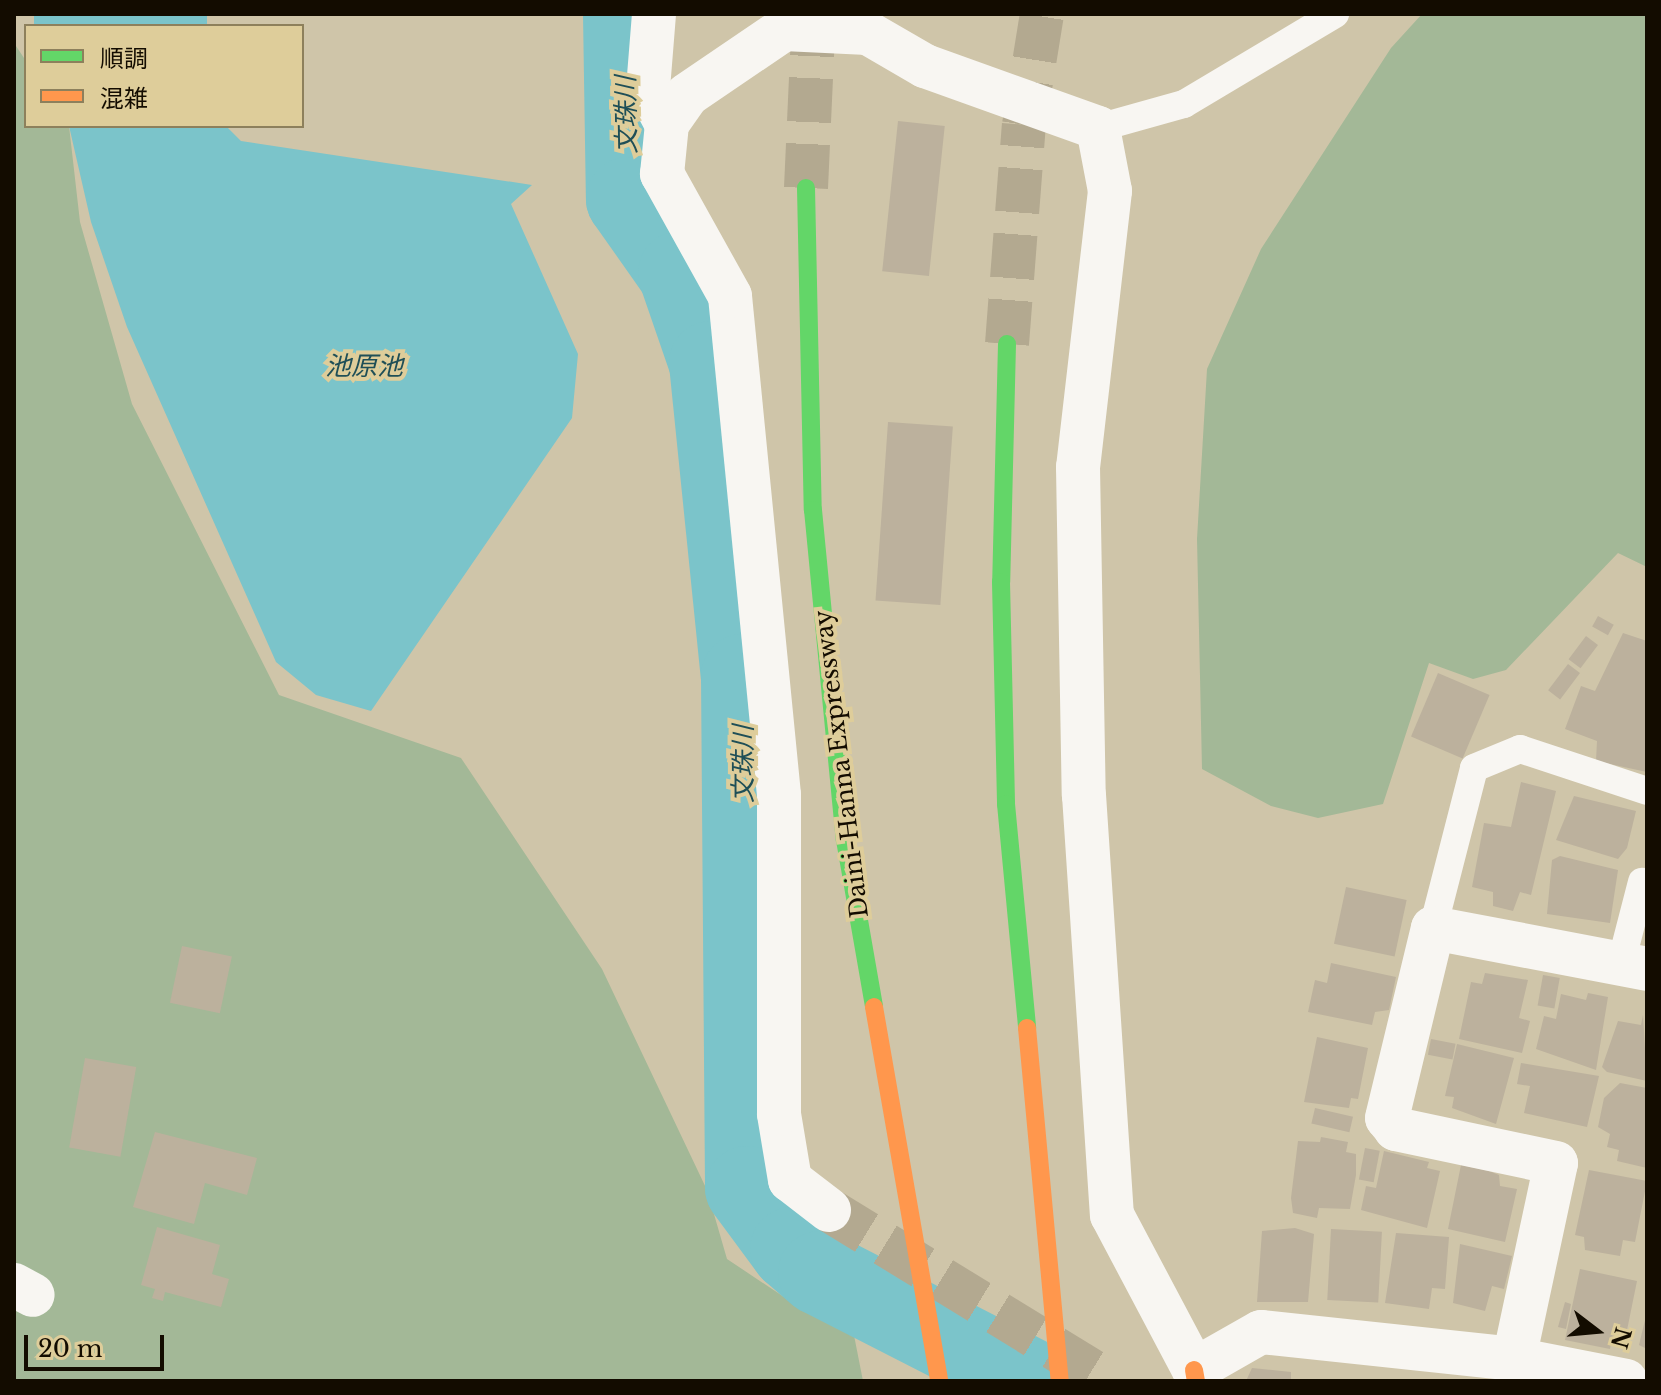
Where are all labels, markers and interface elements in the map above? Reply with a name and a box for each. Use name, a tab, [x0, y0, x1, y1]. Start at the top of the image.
legend	[24, 24, 304, 128]
text: 順調	[100, 44, 148, 73]
water label: 文珠川	[611, 76, 643, 154]
text: 混雑	[100, 84, 148, 113]
water label: 池原池	[325, 351, 403, 383]
street label: Daini-Hanna Expressway	[808, 608, 874, 920]
water label: 文珠川	[728, 725, 760, 803]
north arrow	[1557, 1291, 1637, 1371]
scale bar	[28, 1319, 168, 1369]
text: N	[1605, 1324, 1636, 1351]
text: 20 m	[38, 1334, 103, 1363]

